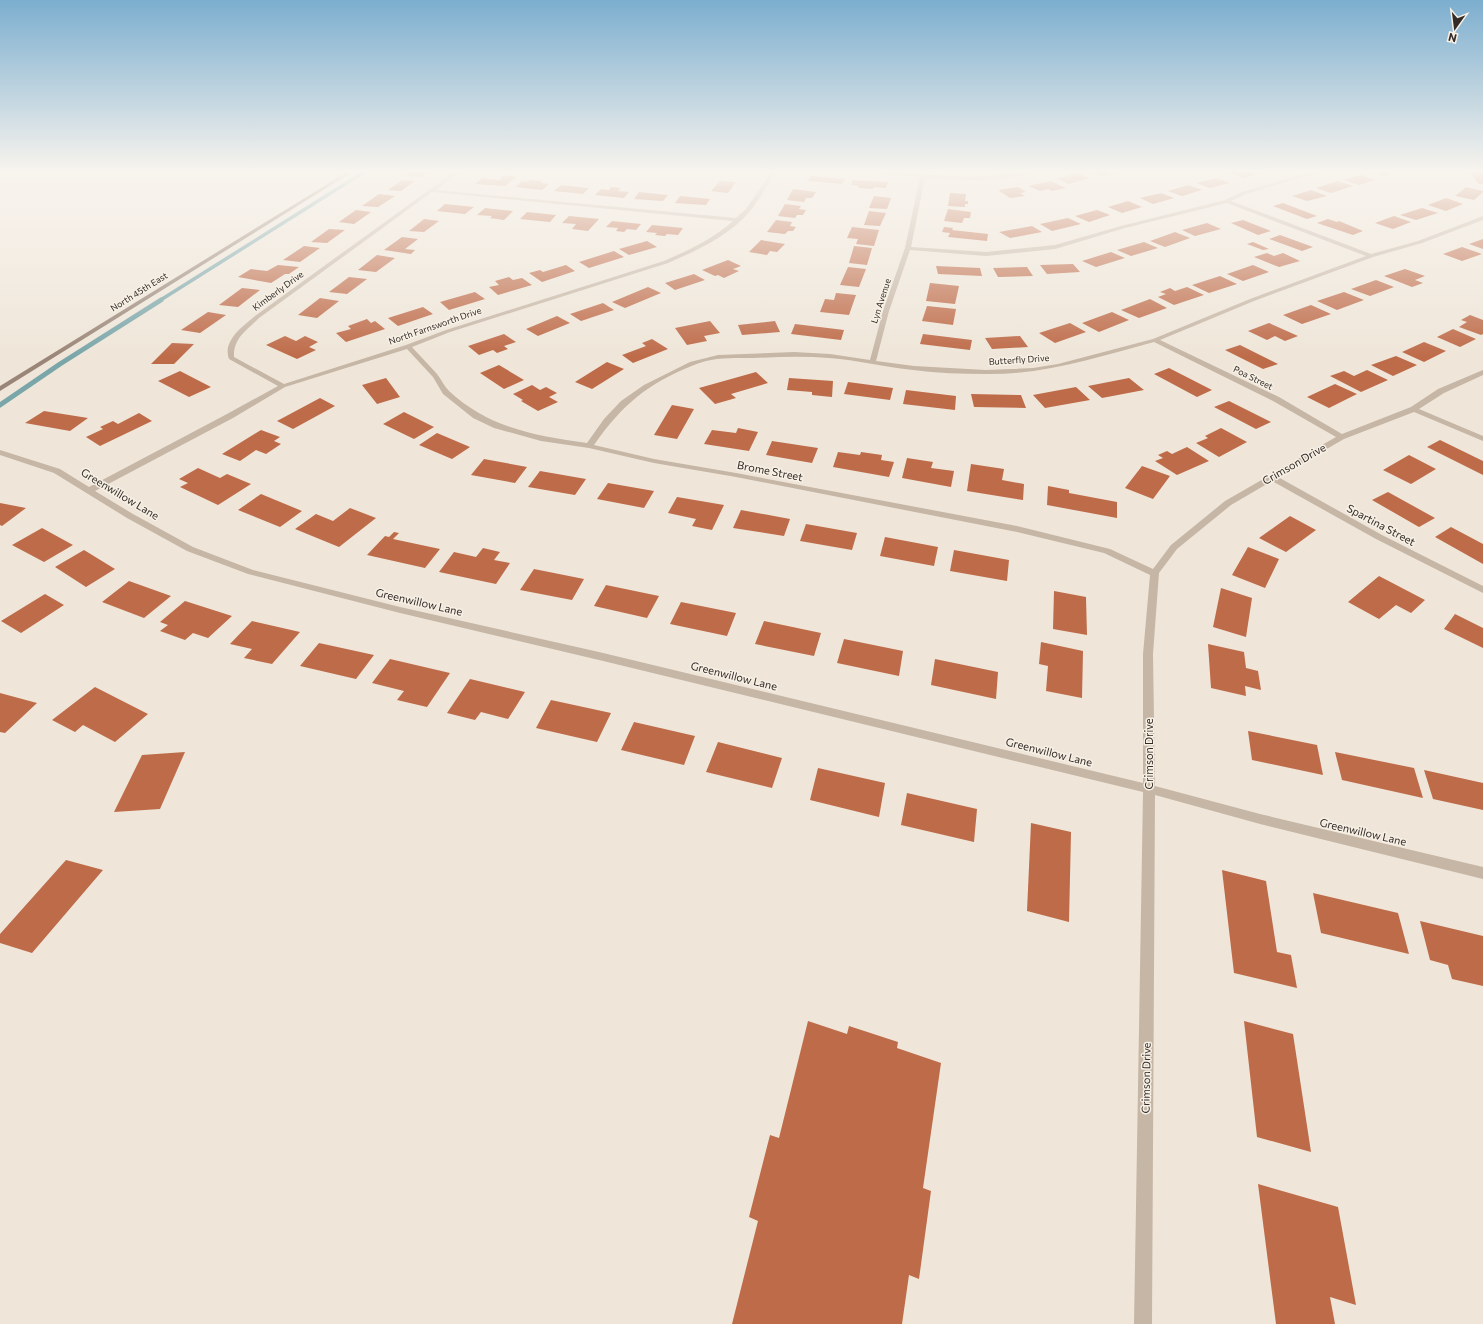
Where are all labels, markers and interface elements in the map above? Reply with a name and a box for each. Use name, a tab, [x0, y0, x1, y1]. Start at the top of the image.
north arrow	[1435, 8, 1475, 48]
text: N	[1447, 31, 1458, 45]
street label: Kimberly Drive	[250, 268, 306, 313]
street label: North 45th East	[108, 269, 170, 314]
street label: Lyn Avenue	[868, 277, 893, 325]
street label: North Farnsworth Drive	[387, 304, 483, 347]
street label: Butterfly Drive	[988, 352, 1050, 367]
street label: Poa Street	[1232, 363, 1275, 392]
street label: Crimson Drive	[1260, 440, 1328, 487]
street label: Brome Street	[736, 458, 804, 483]
street label: Greenwillow Lane	[79, 465, 162, 522]
street label: Spartina Street	[1345, 501, 1418, 548]
street label: Greenwillow Lane	[374, 585, 464, 618]
street label: Greenwillow Lane	[690, 658, 779, 693]
street label: Crimson Drive	[1142, 718, 1155, 789]
street label: Greenwillow Lane	[1005, 734, 1094, 769]
street label: Greenwillow Lane	[1318, 815, 1408, 848]
street label: Crimson Drive	[1138, 1042, 1153, 1114]

